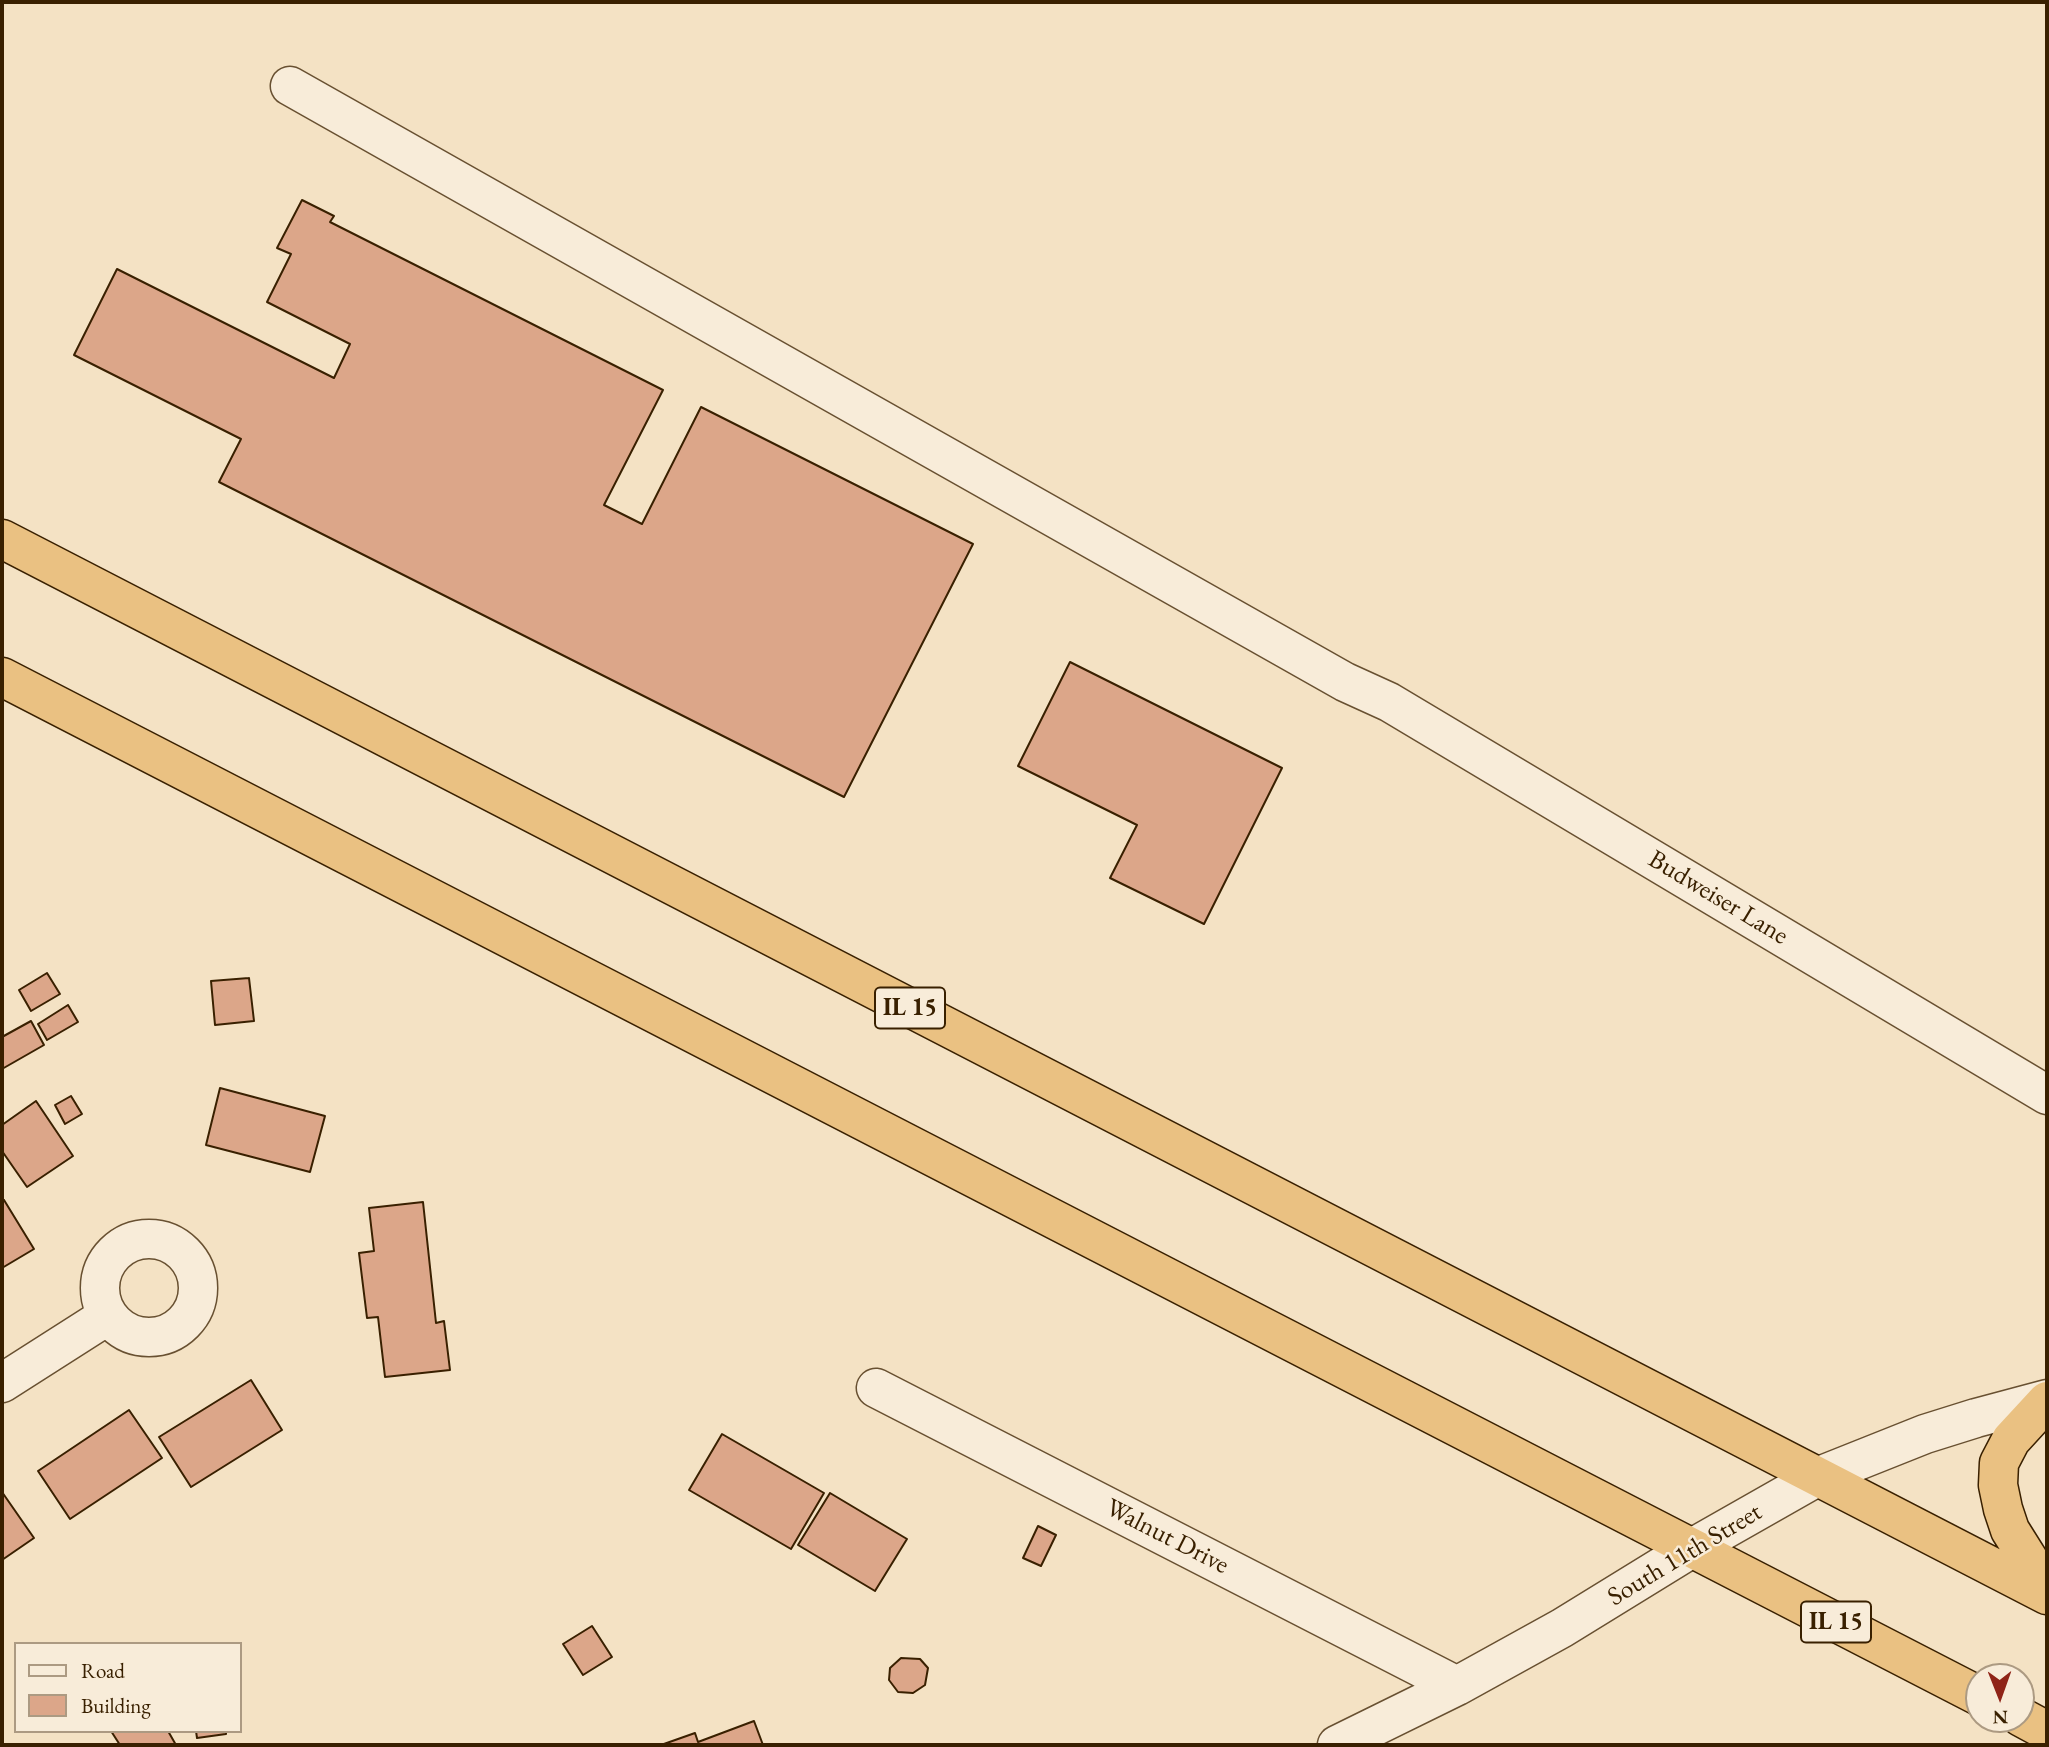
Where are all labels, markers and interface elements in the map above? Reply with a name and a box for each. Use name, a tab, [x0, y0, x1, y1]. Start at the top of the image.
street label: Budweiser Lane	[1642, 844, 1794, 952]
road number: IL 15	[875, 988, 945, 1028]
street label: Walnut Drive	[1100, 1493, 1234, 1581]
street label: South 11th Street	[1602, 1497, 1768, 1613]
road number: IL 15	[1801, 1602, 1871, 1642]
legend	[14, 1642, 242, 1733]
text: Road	[81, 1657, 125, 1684]
north arrow	[1965, 1663, 2035, 1733]
text: Building	[81, 1692, 151, 1719]
text: N	[1992, 1705, 2008, 1730]

